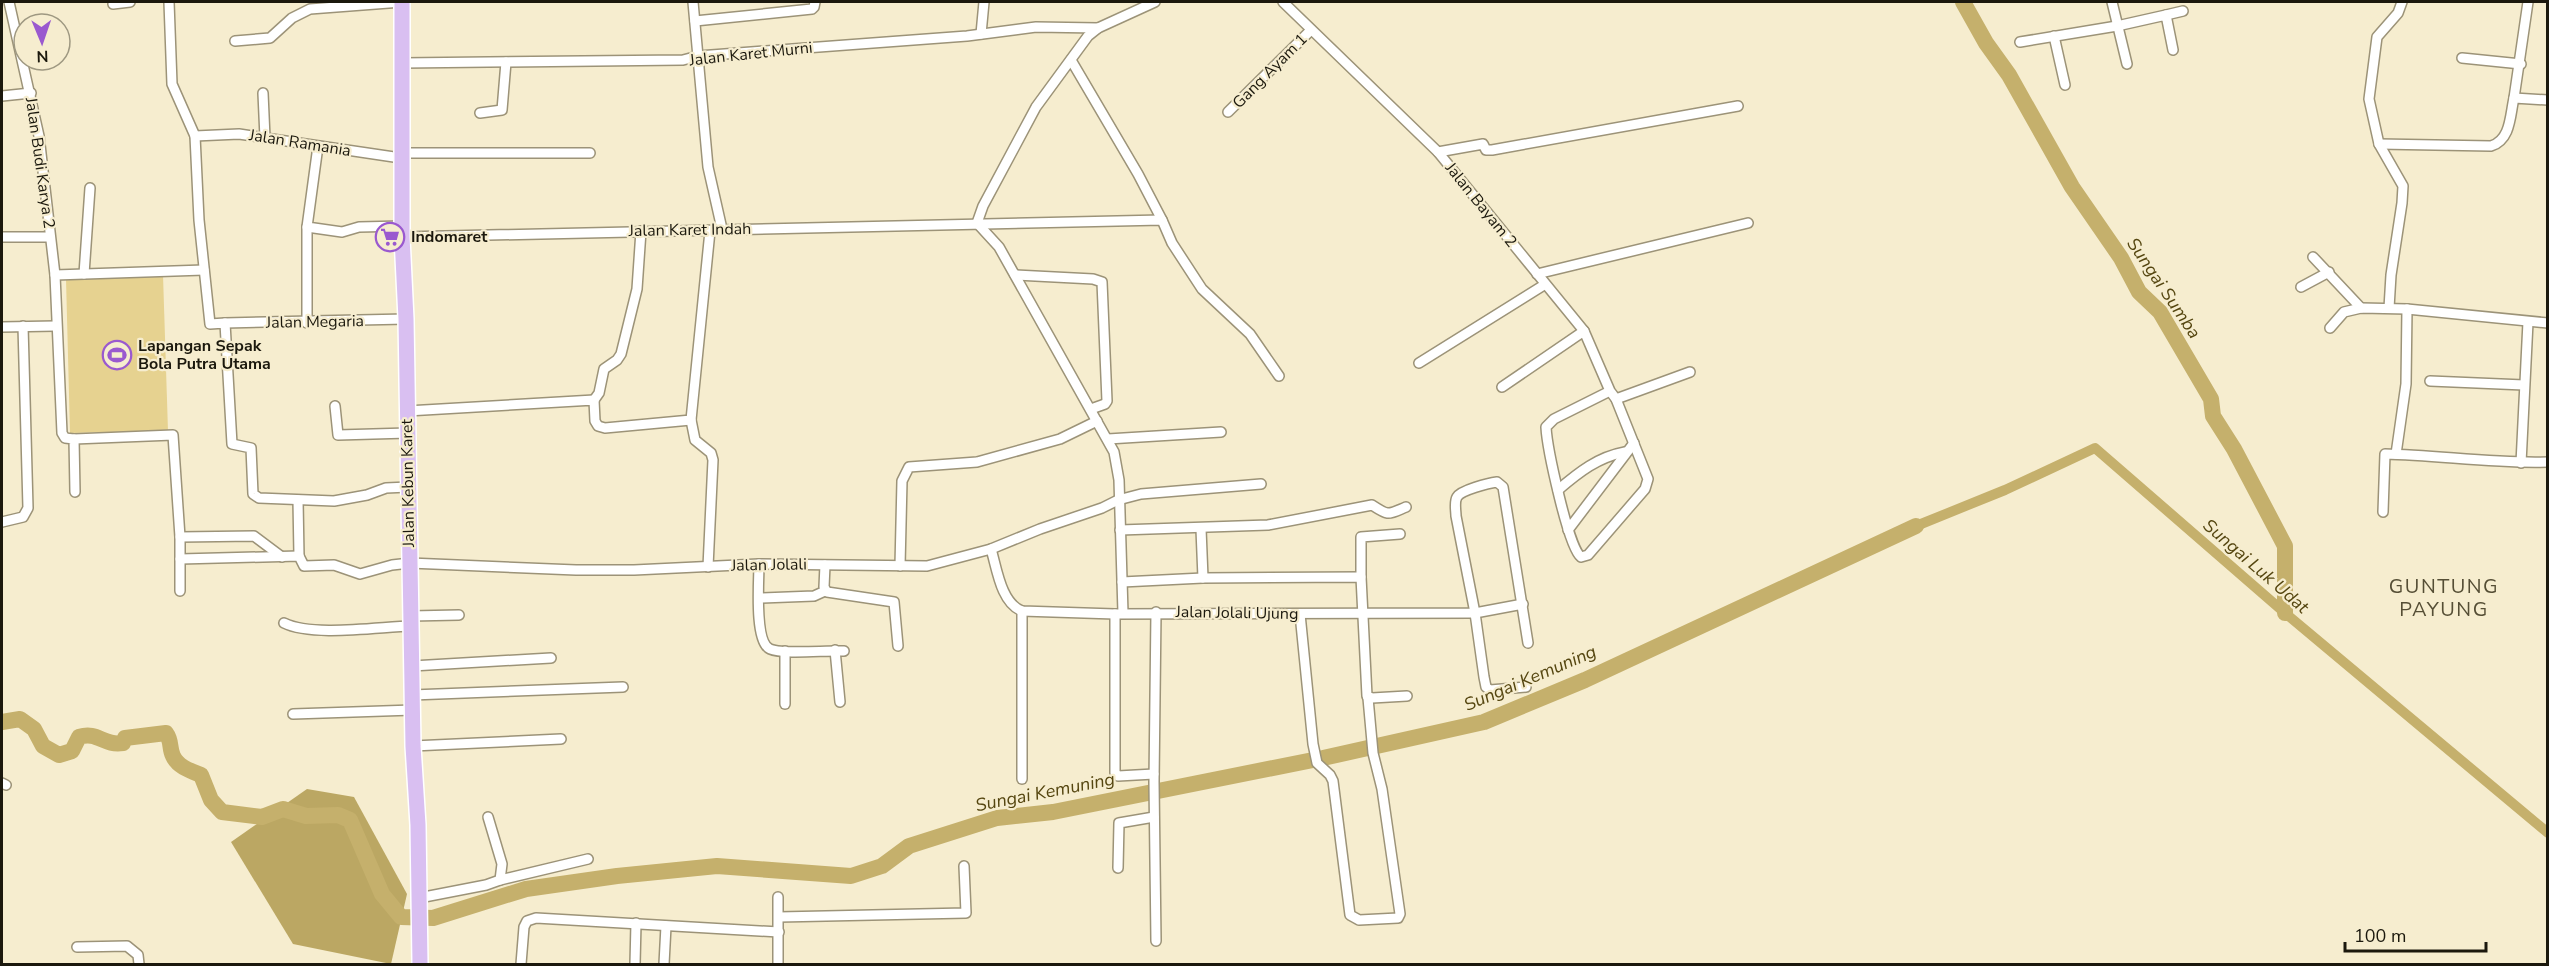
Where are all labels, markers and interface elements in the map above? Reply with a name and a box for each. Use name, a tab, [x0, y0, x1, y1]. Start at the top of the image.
north arrow	[12, 12, 72, 72]
street label: Gang Ayam 1	[1228, 29, 1312, 113]
street label: Jalan Karet Murni	[687, 37, 814, 72]
text: N	[36, 45, 49, 67]
street label: Jalan Budi Karya 2	[20, 95, 60, 230]
street label: Jalan Ramania	[247, 124, 352, 162]
street label: Jalan Bayam 2	[1439, 157, 1522, 252]
street label: Jalan Karet Indah	[628, 218, 751, 242]
supermarket icon: Indomaret	[374, 221, 406, 253]
place label: Indomaret	[411, 226, 488, 248]
water label: Sungai Sumba	[2121, 233, 2207, 343]
street label: Jalan Megaria	[265, 310, 364, 334]
place label: Lapangan Sepak Bola Putra Utama	[138, 335, 271, 375]
sports icon: Lapangan Sepak Bola Putra Utama	[101, 339, 133, 371]
street label: Jalan Kebun Karet	[396, 418, 420, 548]
water label: Sungai Luk Udat	[2198, 513, 2315, 619]
street label: Jalan Jolali	[730, 553, 807, 577]
district label: GUNTUNG PAYUNG	[2389, 573, 2499, 623]
street label: Jalan Jolali Ujung	[1174, 601, 1299, 625]
water label: Sungai Kemuning	[1460, 639, 1600, 717]
water label: Sungai Kemuning	[973, 767, 1117, 817]
scale bar	[2345, 915, 2486, 953]
text: 100 m	[2354, 924, 2406, 948]

